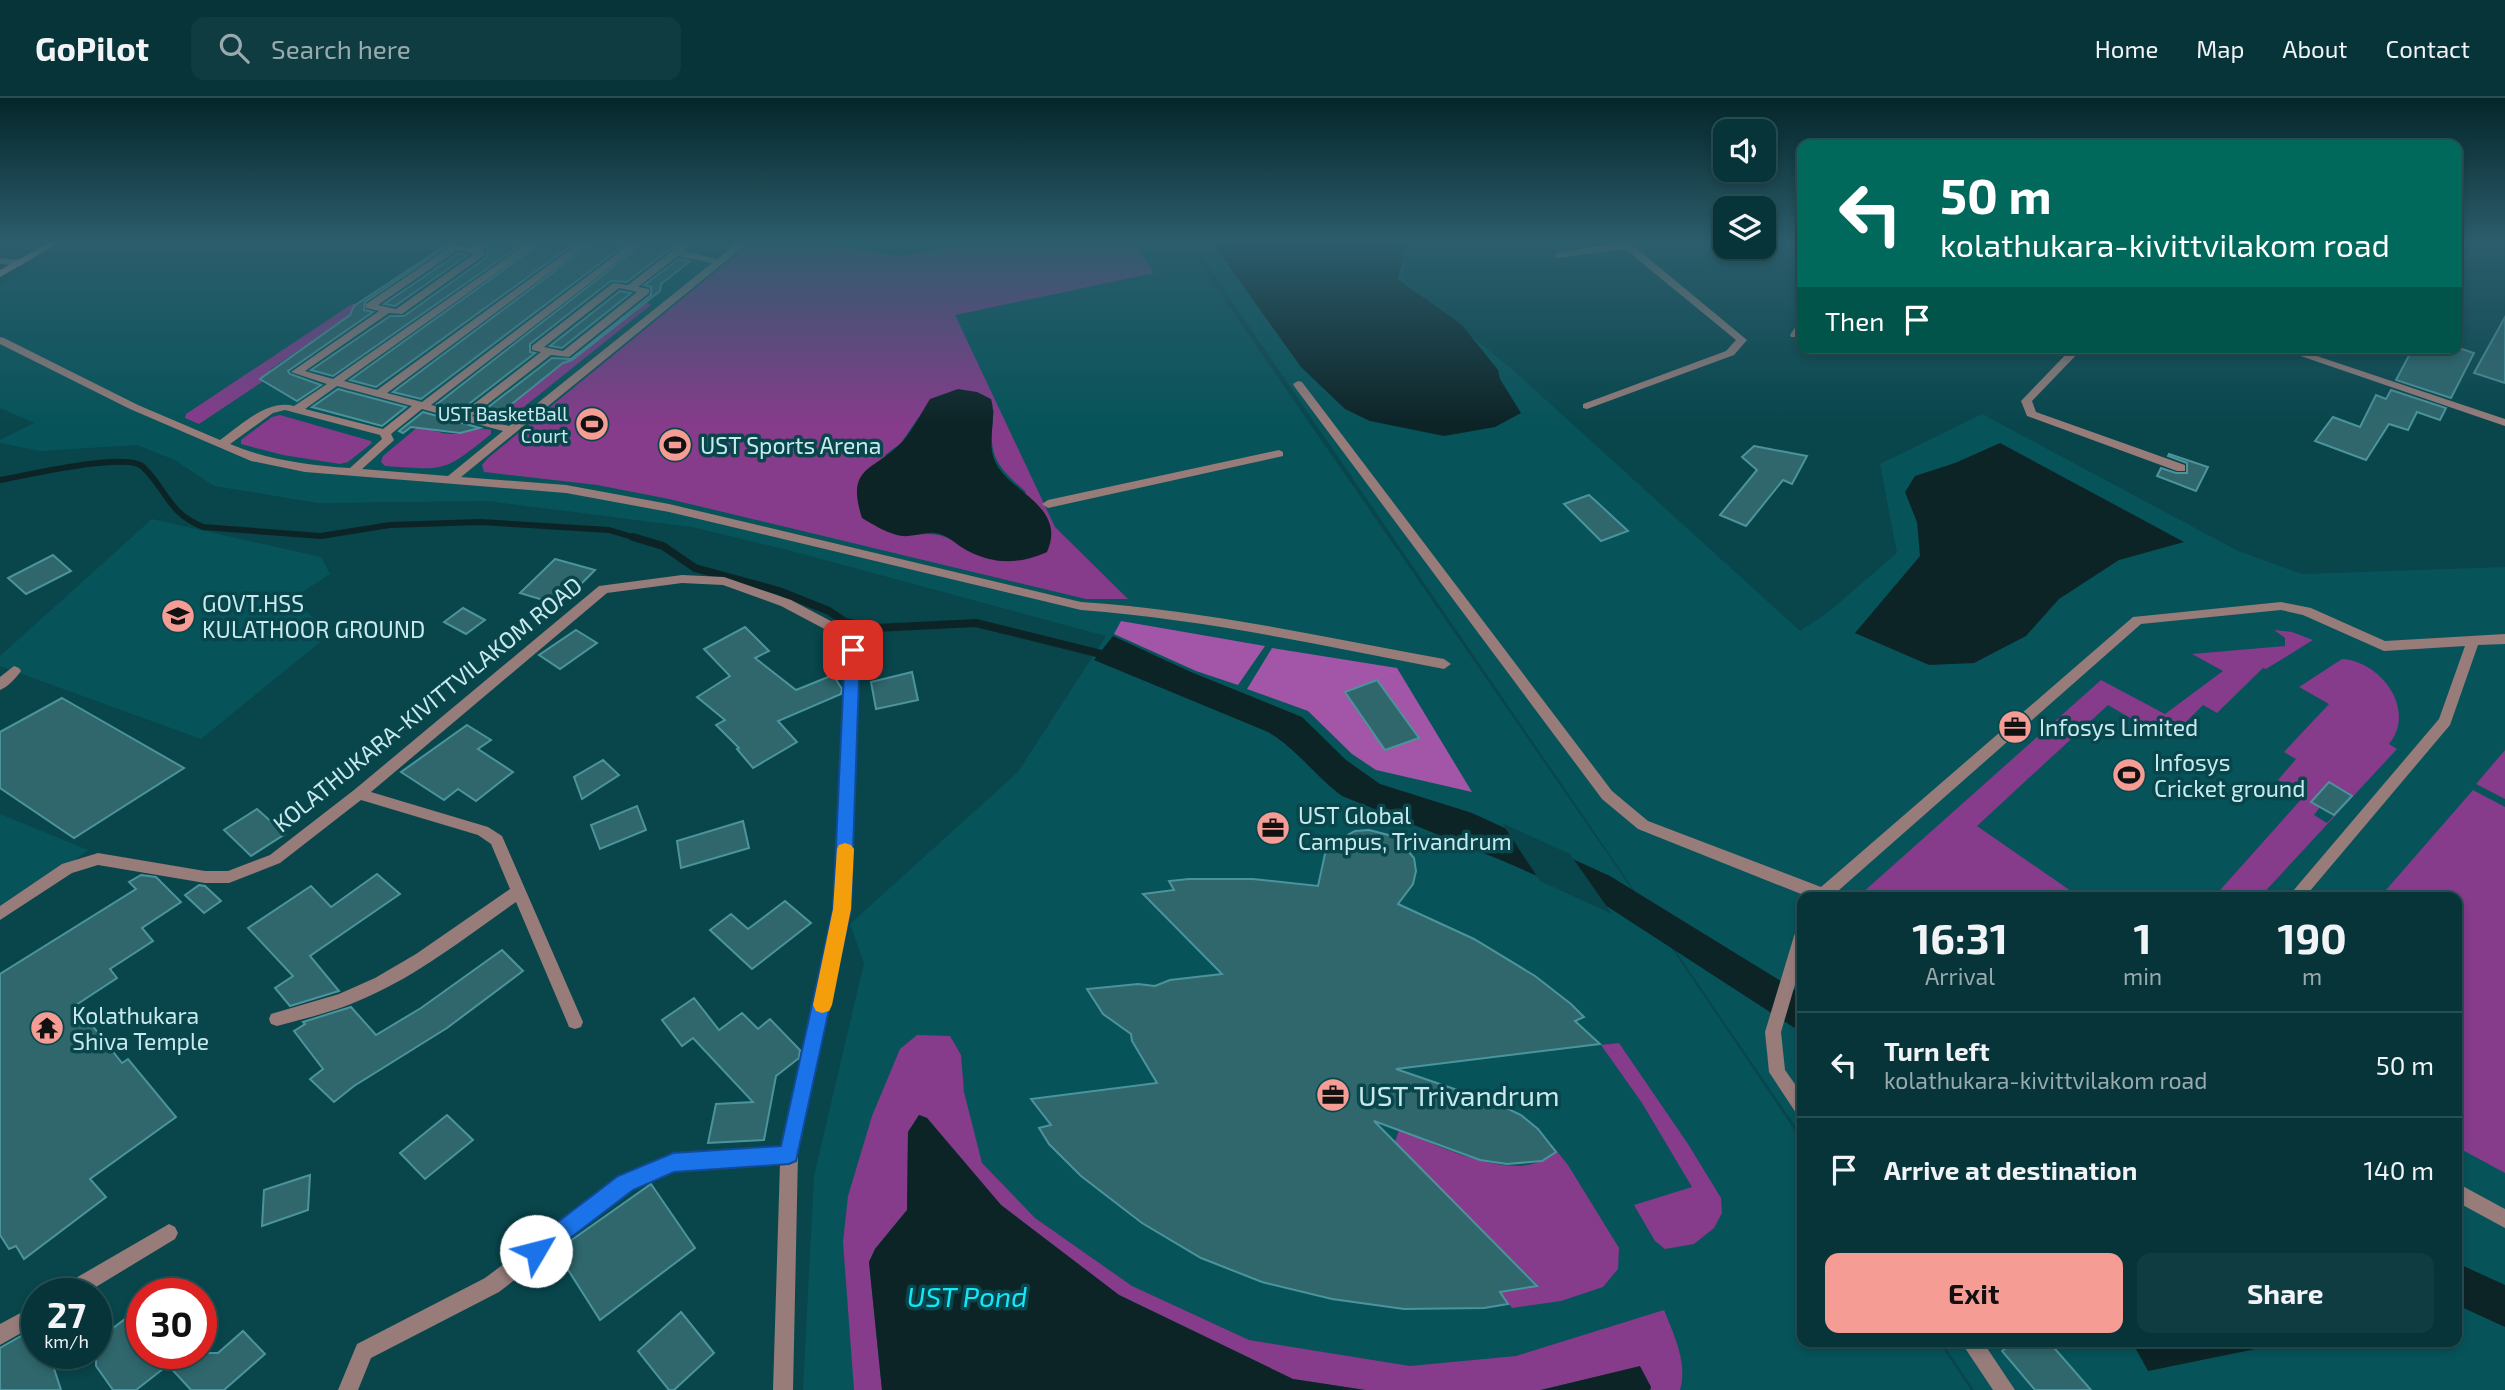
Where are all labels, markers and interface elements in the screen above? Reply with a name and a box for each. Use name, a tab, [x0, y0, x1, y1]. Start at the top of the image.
search box	[191, 17, 681, 80]
text: GoPilot	[35, 28, 149, 68]
icon: search	[215, 29, 253, 67]
text: Search here	[271, 33, 411, 64]
text: Home	[2095, 34, 2158, 63]
text: Map	[2196, 34, 2244, 63]
text: About	[2282, 34, 2348, 63]
text: Contact	[2386, 34, 2470, 63]
map controls	[1713, 119, 1776, 259]
button: sound	[1713, 119, 1776, 182]
text: 50 m	[1940, 165, 2052, 224]
icon: left	[1825, 168, 1916, 259]
button: layers	[1713, 196, 1776, 259]
text: kolathukara-kivittvilakom road	[1940, 225, 2390, 263]
icon: arrive	[1898, 301, 1936, 339]
text: Then	[1825, 305, 1884, 336]
place label: UST BasketBall Court	[438, 402, 568, 447]
sports icon: UST BasketBall Court	[573, 405, 611, 443]
sports icon: UST Sports Arena	[656, 426, 694, 464]
place label: UST Sports Arena	[700, 431, 881, 459]
street label: KOLATHUKARA-KIVITTVILAKOM ROAD	[267, 571, 587, 837]
place label: GOVT.HSS KULATHOOR GROUND	[202, 589, 425, 643]
school or university icon: GOVT.HSS KULATHOOR GROUND	[159, 597, 197, 635]
pin	[823, 620, 883, 680]
icon: arrive	[834, 631, 872, 669]
office icon: Infosys Limited	[1996, 708, 2034, 746]
place label: Infosys Limited	[2039, 713, 2198, 741]
place label: Infosys Cricket ground	[2154, 748, 2305, 802]
sports icon: Infosys Cricket ground	[2110, 756, 2148, 794]
place label: UST Global Campus, Trivandrum	[1298, 801, 1512, 855]
office icon: UST Global Campus, Trivandrum	[1254, 809, 1292, 847]
text: 16:31	[1912, 912, 2008, 962]
text: 1	[2134, 912, 2152, 962]
text: 190	[2277, 912, 2347, 962]
text: Arrival	[1925, 962, 1995, 990]
text: min	[2123, 962, 2162, 990]
text: m	[2302, 962, 2322, 990]
place label: Kolathukara Shiva Temple	[72, 1001, 209, 1055]
temple icon: Kolathukara Shiva Temple	[28, 1009, 66, 1047]
text: Turn left	[1884, 1035, 1990, 1066]
icon: left	[1825, 1046, 1863, 1084]
text: 50 m	[2376, 1049, 2434, 1080]
text: kolathukara-kivittvilakom road	[1884, 1066, 2207, 1094]
office icon: UST Trivandrum	[1314, 1076, 1352, 1114]
place label: UST Trivandrum	[1358, 1078, 1560, 1112]
icon: arrive	[1825, 1151, 1863, 1189]
text: Arrive at destination	[1884, 1154, 2137, 1185]
text: 140 m	[2363, 1154, 2434, 1185]
position arrow	[499, 1214, 573, 1288]
button: Exit	[1825, 1253, 2123, 1333]
button: Share	[2137, 1253, 2434, 1333]
speed limit sign: 30	[126, 1278, 217, 1369]
water label: UST Pond	[907, 1279, 1027, 1313]
text: 27	[47, 1293, 86, 1335]
text: km/h	[44, 1330, 89, 1352]

